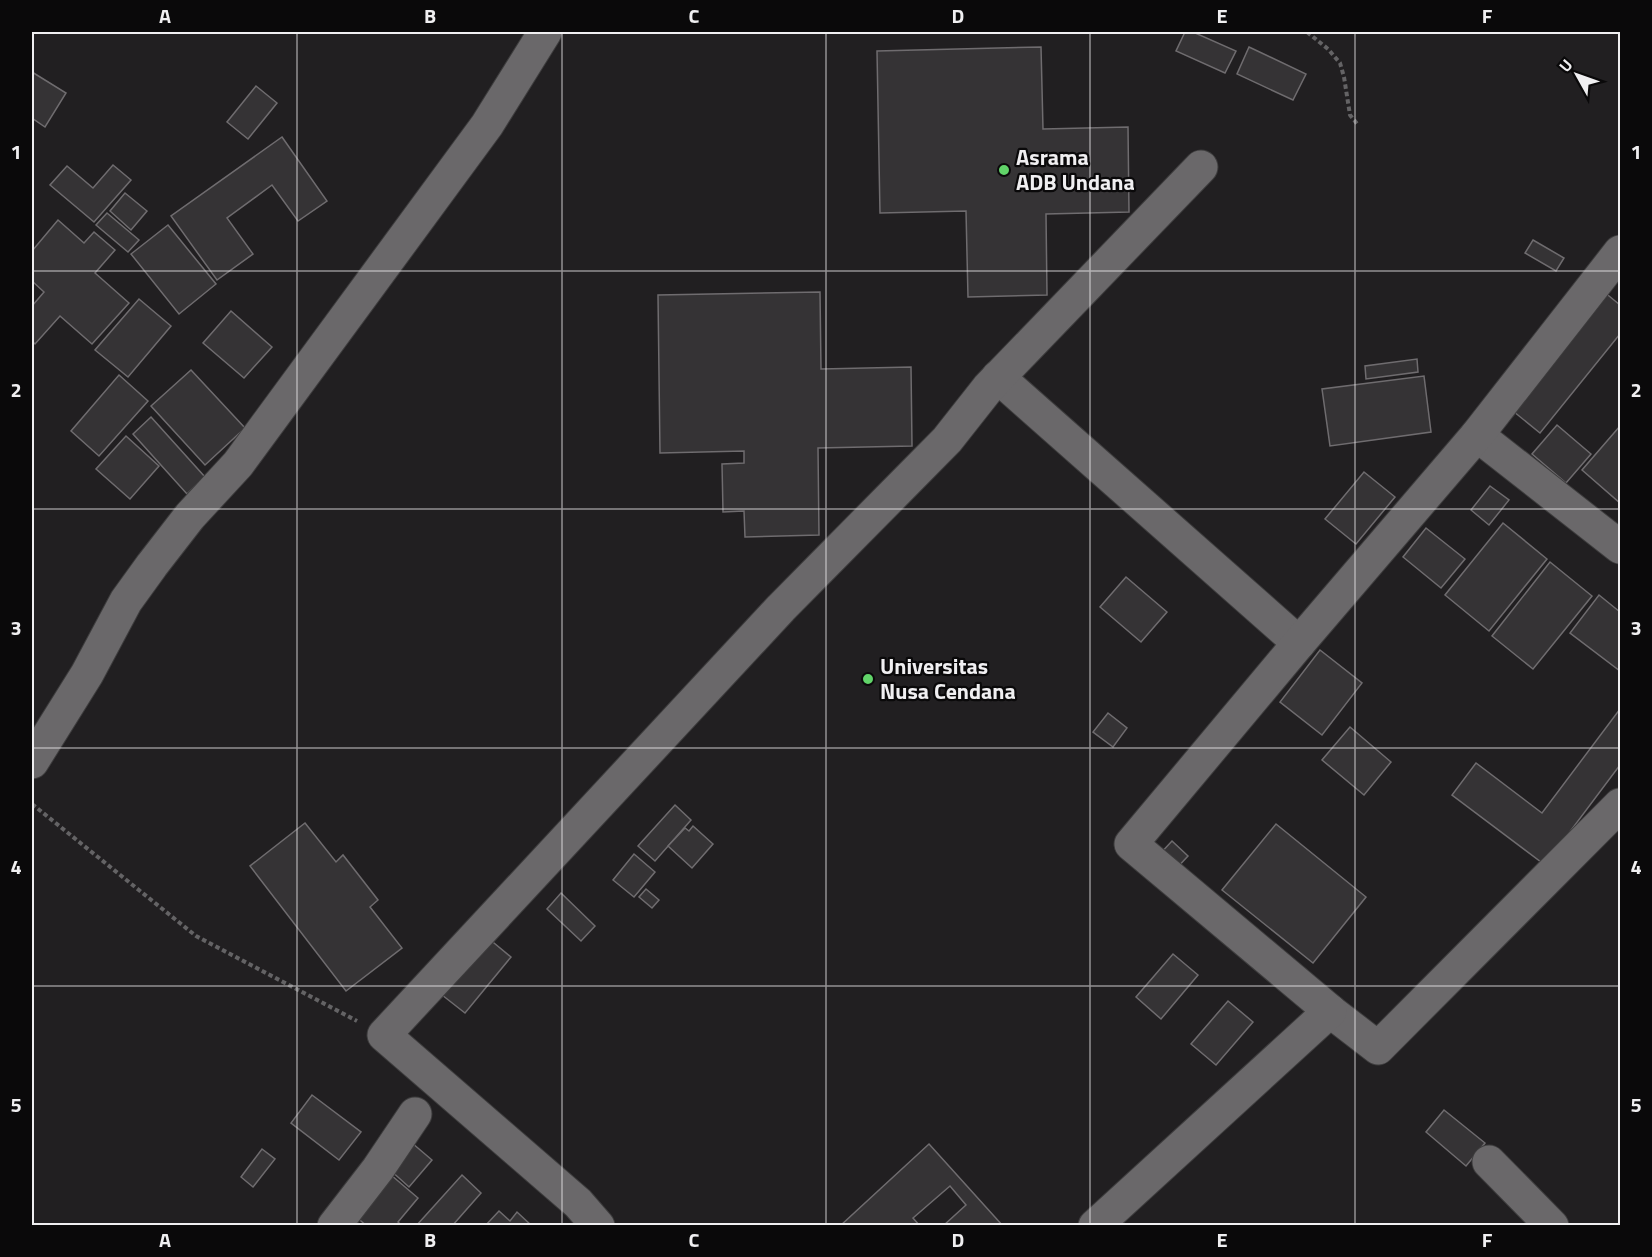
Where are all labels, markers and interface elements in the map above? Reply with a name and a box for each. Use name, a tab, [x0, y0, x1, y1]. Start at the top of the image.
text: A	[159, 0, 171, 31]
text: B	[424, 0, 436, 31]
text: C	[689, 0, 700, 31]
text: D	[952, 0, 964, 31]
text: E	[1216, 0, 1228, 31]
text: F	[1482, 0, 1493, 31]
north arrow	[1547, 45, 1607, 105]
text: U	[1553, 54, 1578, 77]
text: 1	[10, 136, 22, 167]
text: 1	[1630, 136, 1642, 167]
place label: Asrama ADB Undana	[1016, 140, 1135, 199]
marker: Asrama ADB Undana	[997, 163, 1011, 177]
text: 2	[10, 374, 22, 405]
text: 2	[1630, 374, 1642, 405]
text: 3	[10, 612, 22, 643]
text: 3	[1630, 612, 1642, 643]
place label: Universitas Nusa Cendana	[880, 649, 1016, 708]
marker: Universitas Nusa Cendana	[861, 672, 875, 686]
text: 4	[10, 851, 22, 882]
text: 4	[1630, 851, 1642, 882]
text: 5	[10, 1089, 22, 1120]
text: 5	[1630, 1089, 1642, 1120]
text: A	[159, 1224, 171, 1255]
text: B	[424, 1224, 436, 1255]
text: C	[689, 1224, 700, 1255]
text: D	[952, 1224, 964, 1255]
text: E	[1216, 1224, 1228, 1255]
text: F	[1482, 1224, 1493, 1255]

